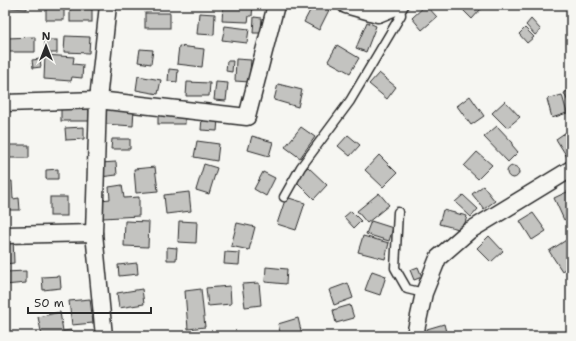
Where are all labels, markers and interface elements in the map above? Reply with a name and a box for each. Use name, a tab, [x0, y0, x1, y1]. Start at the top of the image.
north arrow	[26, 26, 66, 66]
text: N	[42, 29, 51, 44]
scale bar	[28, 289, 151, 315]
text: 50 m	[34, 295, 64, 311]

